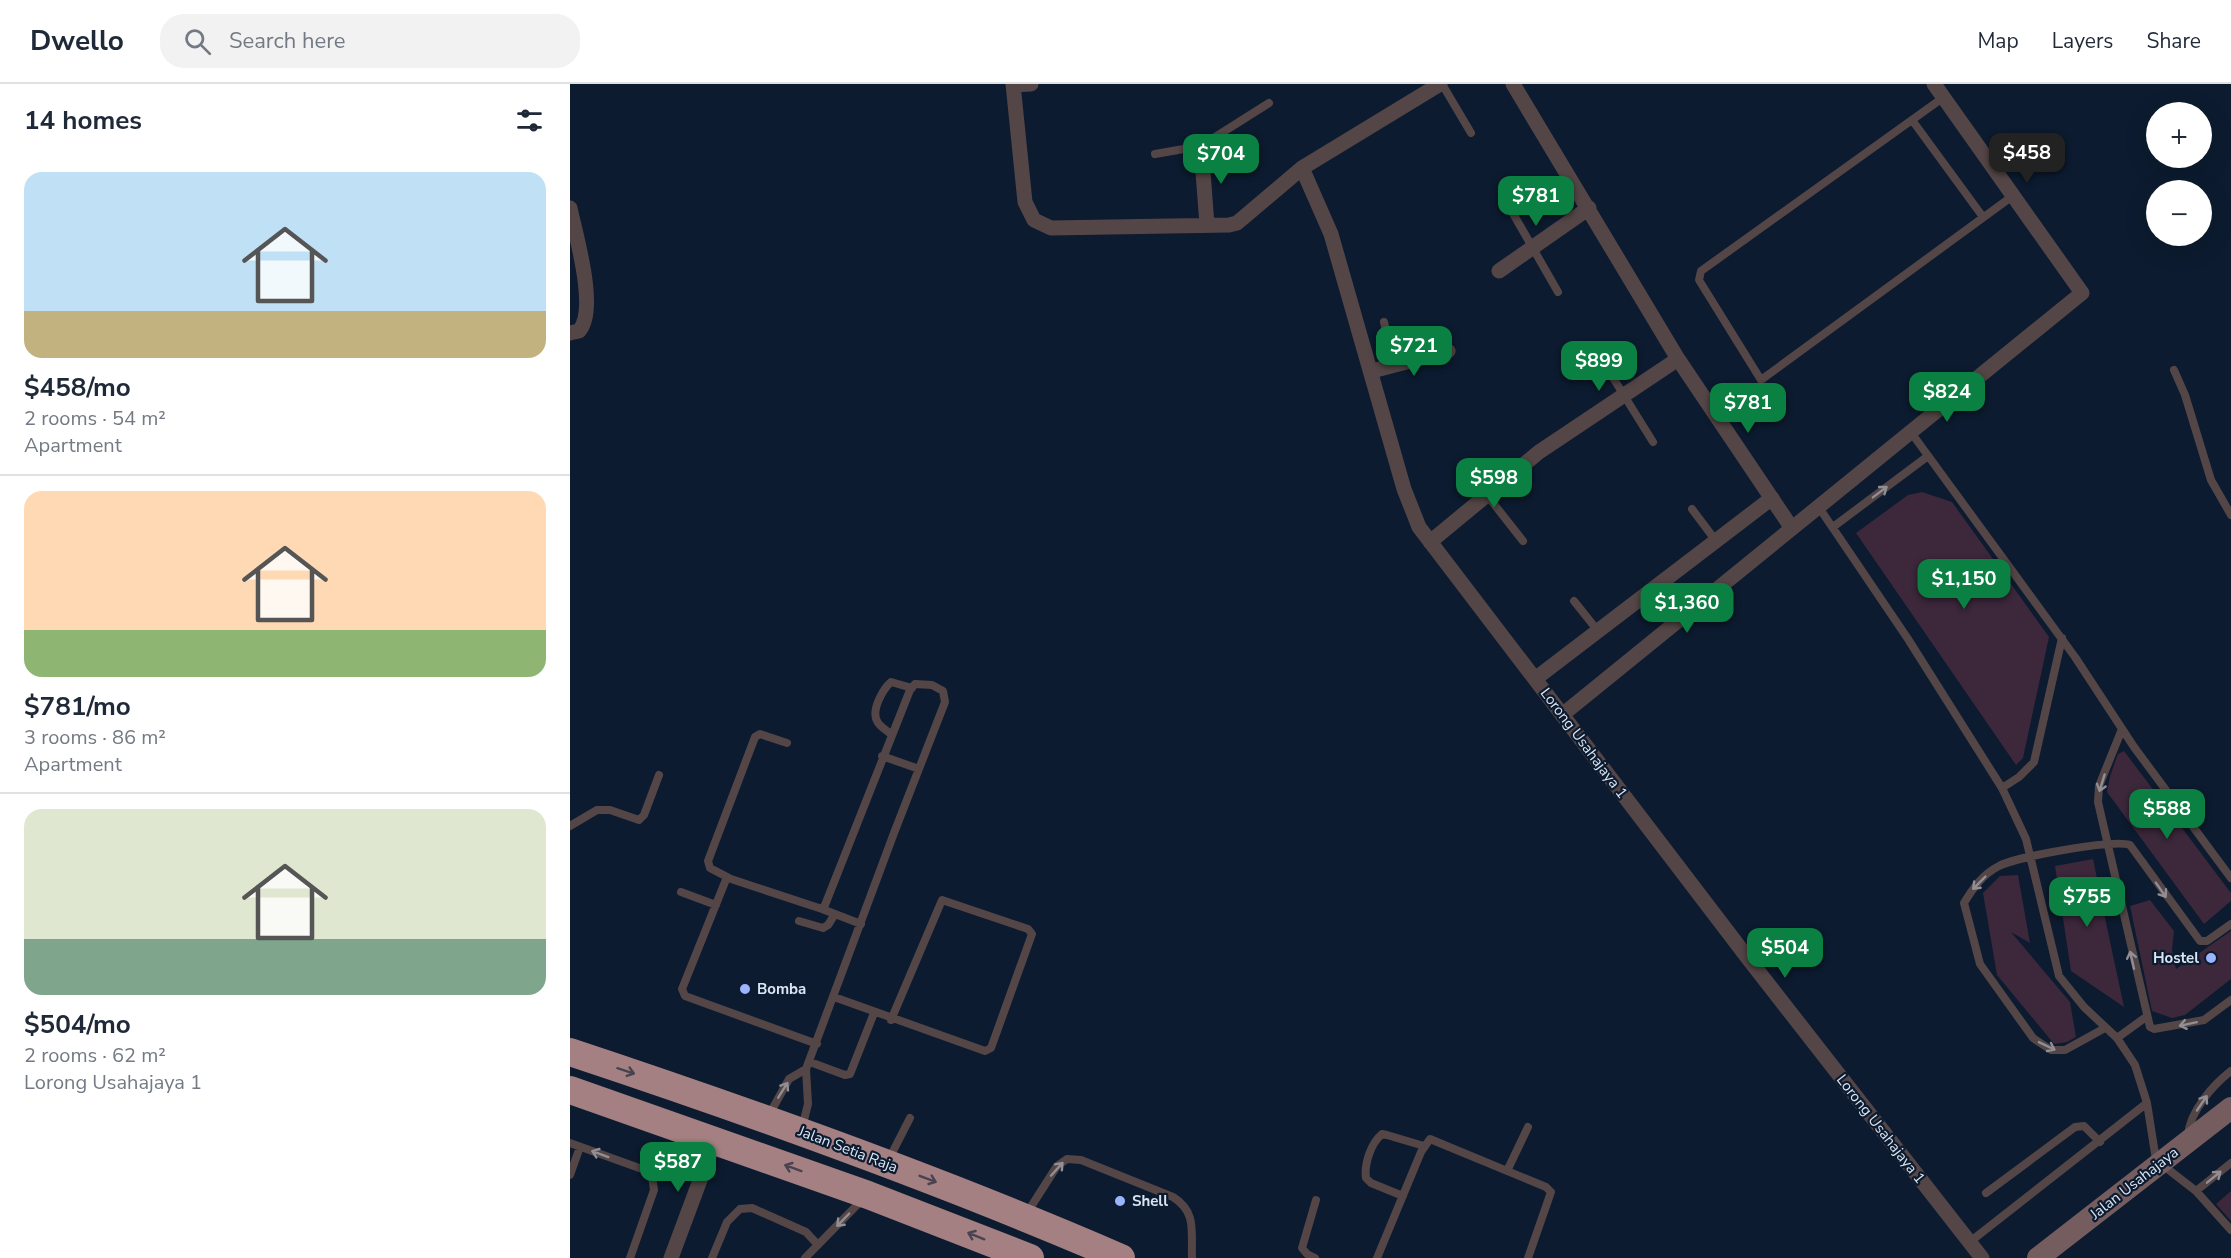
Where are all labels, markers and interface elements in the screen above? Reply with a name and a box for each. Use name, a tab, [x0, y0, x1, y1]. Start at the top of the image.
search box	[160, 14, 580, 68]
text: Dwello	[30, 22, 124, 60]
icon: search	[181, 25, 214, 58]
text: Search here	[229, 26, 346, 56]
text: Map	[1977, 27, 2019, 55]
text: Layers	[2052, 27, 2113, 55]
text: Share	[2146, 27, 2201, 55]
map controls	[2146, 102, 2212, 246]
button: +	[2146, 102, 2212, 168]
text: 14 homes	[24, 103, 142, 138]
icon: filters	[513, 104, 546, 137]
pin: $458	[1991, 133, 2063, 184]
pin: $704	[1185, 134, 1257, 185]
text: $458	[2003, 139, 2051, 166]
text: $704	[1197, 140, 1245, 167]
pin: $781	[1500, 176, 1572, 227]
button: −	[2146, 180, 2212, 246]
text: $781	[1512, 182, 1560, 209]
icon: home	[231, 211, 339, 319]
pin: $721	[1378, 326, 1450, 377]
text: $721	[1390, 332, 1438, 359]
pin: $899	[1563, 341, 1635, 392]
text: $899	[1575, 347, 1623, 374]
text: $458/mo	[24, 370, 131, 405]
pin: $824	[1911, 372, 1983, 423]
text: $824	[1923, 378, 1971, 405]
pin: $781	[1712, 383, 1784, 434]
text: $781	[1724, 389, 1772, 416]
text: 2 rooms · 54 m²	[24, 405, 166, 432]
text: Apartment	[24, 432, 122, 459]
pin: $598	[1458, 458, 1530, 509]
text: $598	[1470, 464, 1518, 491]
one-way arrow	[1872, 485, 1888, 498]
icon: home	[231, 530, 339, 638]
pin: $1,150	[1915, 559, 2013, 610]
text: $1,150	[1932, 565, 1996, 592]
pin: $1,360	[1638, 583, 1736, 634]
text: $1,360	[1655, 589, 1719, 616]
street label: Lorong Usahajaya 1	[1536, 684, 1632, 802]
text: $781/mo	[24, 689, 131, 724]
text: 3 rooms · 86 m²	[24, 724, 166, 751]
text: Apartment	[24, 751, 122, 778]
one-way arrow	[2096, 773, 2107, 792]
pin: $588	[2131, 789, 2203, 840]
text: $588	[2143, 795, 2191, 822]
icon: home	[231, 848, 339, 956]
one-way arrow	[1971, 876, 1986, 890]
pin: $755	[2051, 877, 2123, 928]
one-way arrow	[2155, 882, 2167, 898]
text: $755	[2063, 883, 2111, 910]
pin: $504	[1749, 928, 1821, 979]
text: $504	[1761, 934, 1809, 961]
place label: Hostel	[2153, 948, 2199, 968]
one-way arrow	[2126, 951, 2138, 970]
marker: Hostel	[2204, 951, 2218, 965]
place label: Bomba	[757, 979, 806, 999]
marker: Bomba	[738, 982, 752, 996]
text: $504/mo	[24, 1007, 131, 1042]
one-way arrow	[2179, 1018, 2198, 1030]
one-way arrow	[2038, 1040, 2056, 1052]
text: 2 rooms · 62 m²	[24, 1042, 166, 1069]
one-way arrow	[616, 1066, 635, 1077]
text: Lorong Usahajaya 1	[24, 1069, 202, 1096]
street label: Lorong Usahajaya 1	[1832, 1070, 1930, 1188]
one-way arrow	[777, 1082, 789, 1099]
one-way arrow	[2196, 1095, 2208, 1111]
street label: Jalan Setia Raja	[795, 1121, 900, 1177]
pin: $587	[642, 1142, 714, 1193]
street label: Jalan Usahajaya	[2085, 1142, 2182, 1224]
one-way arrow	[591, 1148, 610, 1159]
text: $587	[654, 1148, 702, 1175]
one-way arrow	[784, 1161, 803, 1172]
one-way arrow	[1050, 1161, 1064, 1176]
one-way arrow	[2205, 1170, 2221, 1183]
one-way arrow	[918, 1174, 936, 1185]
place label: Shell	[1132, 1191, 1168, 1211]
marker: Shell	[1113, 1194, 1127, 1208]
one-way arrow	[835, 1212, 850, 1227]
one-way arrow	[967, 1230, 986, 1241]

